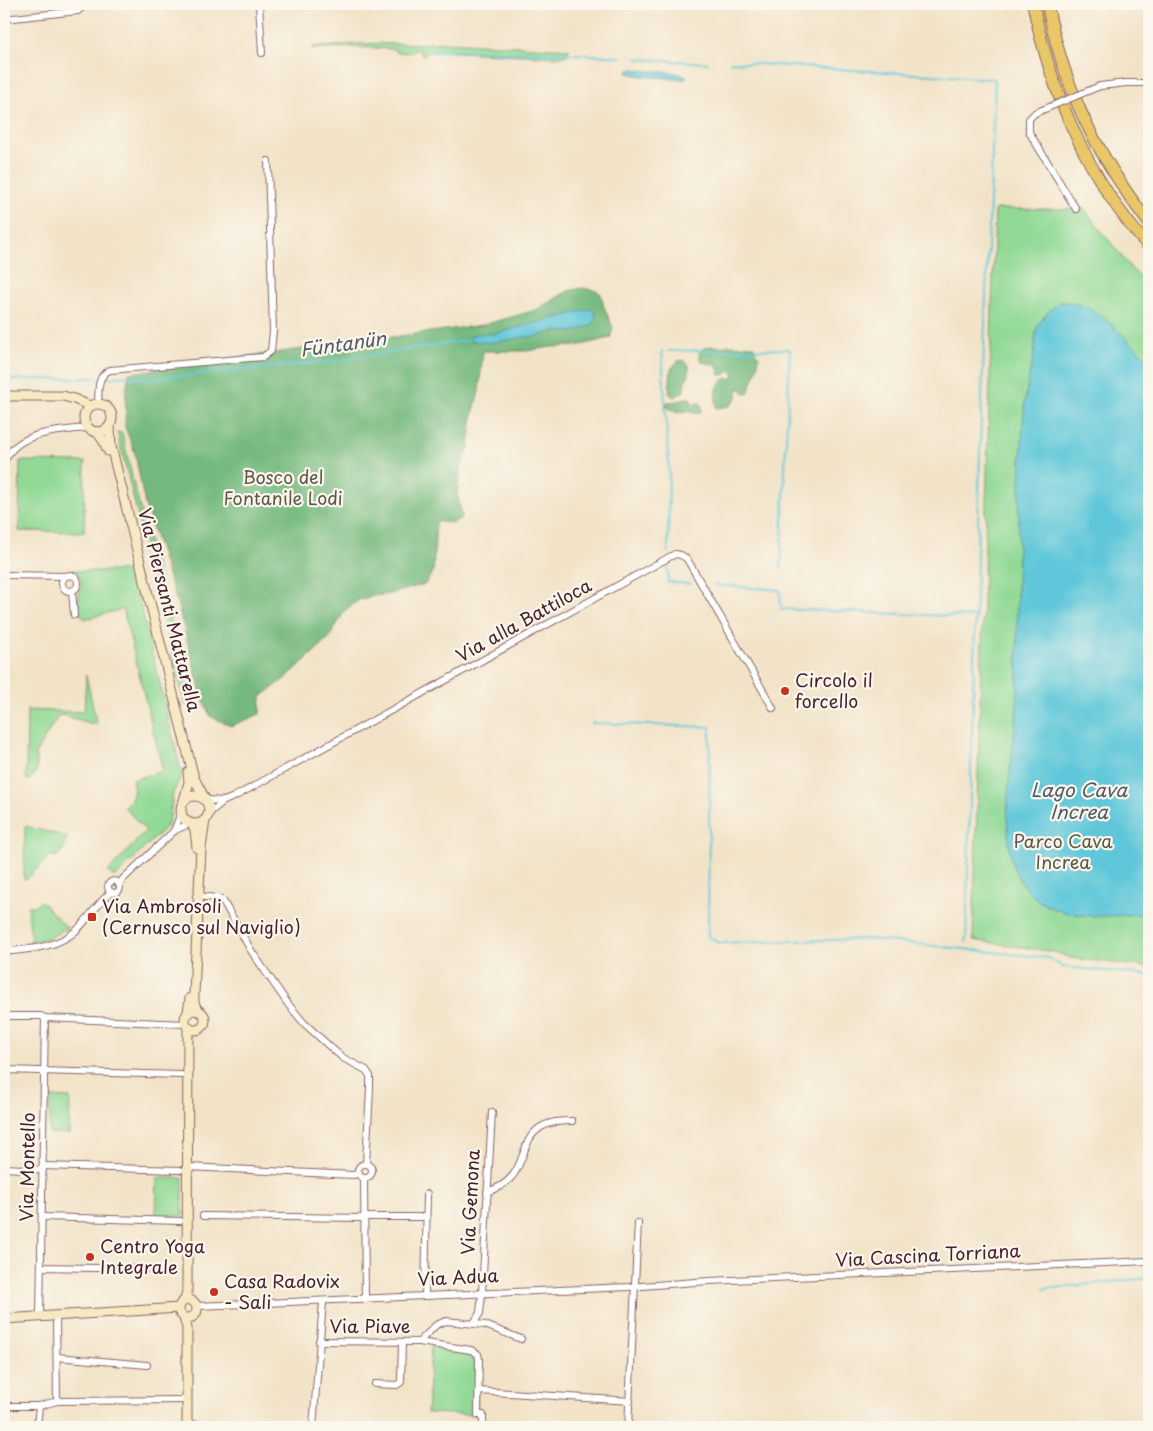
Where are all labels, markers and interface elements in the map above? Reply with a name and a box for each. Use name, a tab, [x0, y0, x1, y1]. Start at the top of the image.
water label: Füntanün	[298, 323, 389, 363]
park label: Bosco del Fontanile Lodi	[223, 463, 343, 511]
street label: Via Piersanti Mattarella	[132, 505, 209, 715]
street label: Via alla Battiloca	[451, 571, 597, 668]
place label: Circolo il forcello	[795, 666, 873, 714]
marker: Circolo il forcello	[779, 685, 791, 697]
water label: Lago Cava Increa	[1031, 775, 1128, 825]
park label: Parco Cava Increa	[1013, 827, 1113, 875]
place label: Via Ambrosoli (Cernusco sul Naviglio)	[102, 892, 301, 940]
marker: Via Ambrosoli (Cernusco sul Naviglio)	[86, 911, 98, 923]
street label: Via Montello	[12, 1112, 41, 1222]
street label: Via Gemona	[453, 1148, 486, 1256]
place label: Centro Yoga Integrale	[100, 1232, 205, 1280]
street label: Via Cascina Torriana	[835, 1236, 1022, 1273]
marker: Centro Yoga Integrale	[84, 1251, 96, 1263]
street label: Via Adua	[417, 1261, 500, 1292]
place label: Casa Radovix - Sali	[224, 1267, 340, 1315]
marker: Casa Radovix - Sali	[208, 1286, 220, 1298]
street label: Via Piave	[329, 1312, 411, 1339]

